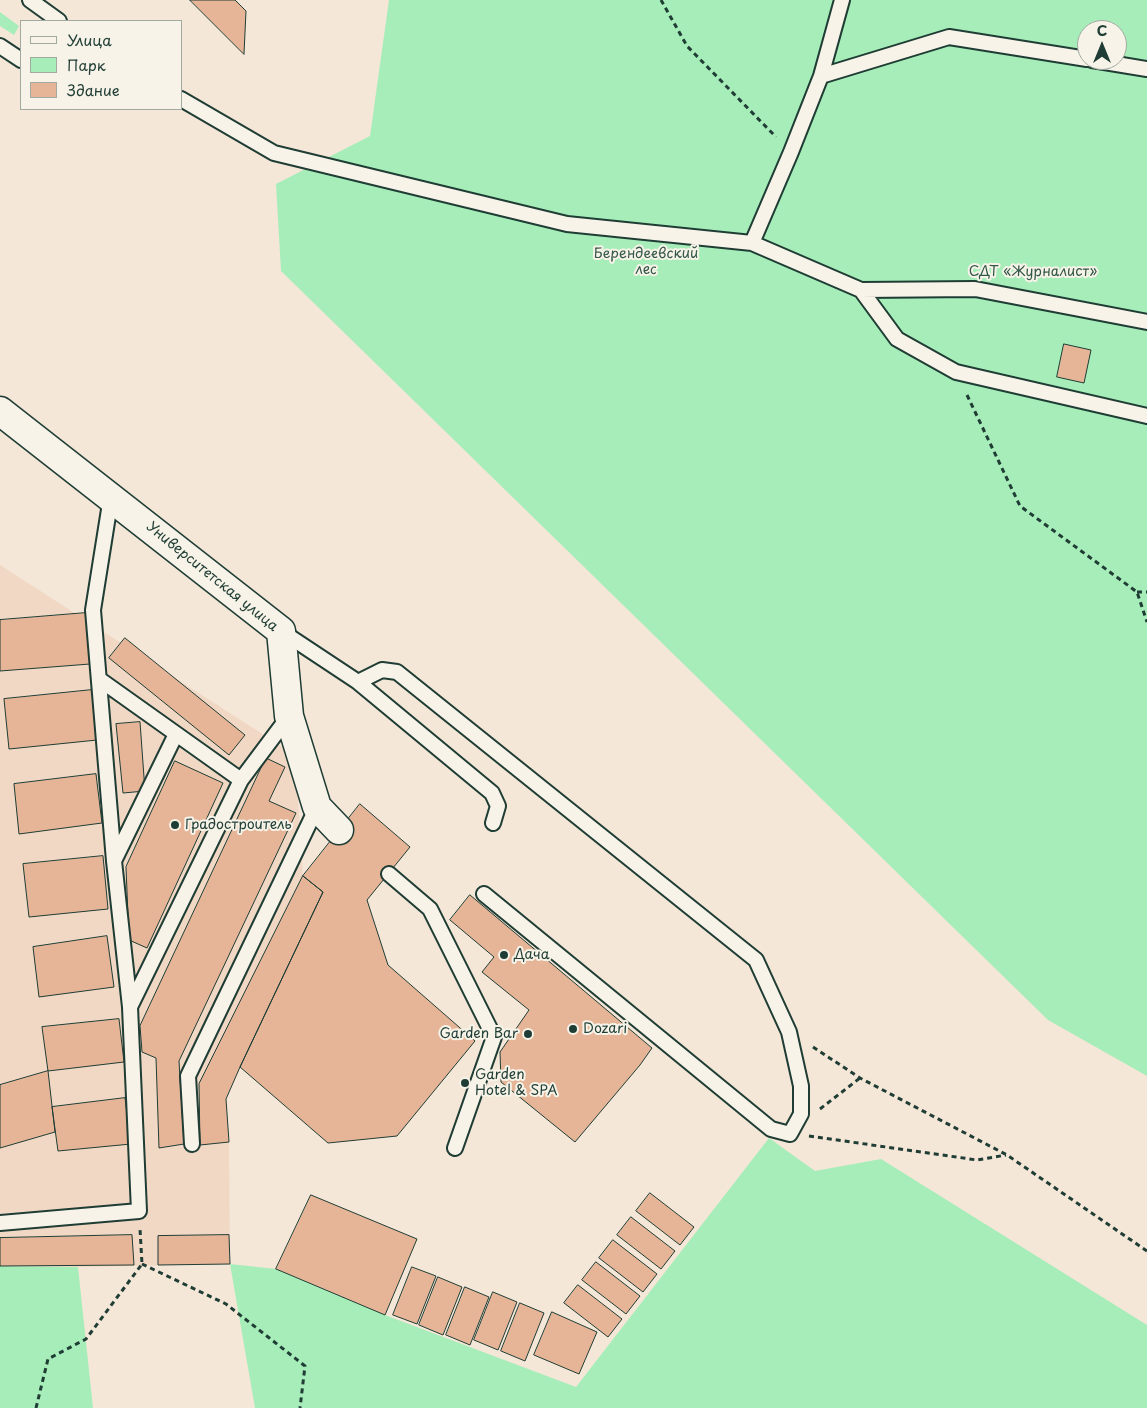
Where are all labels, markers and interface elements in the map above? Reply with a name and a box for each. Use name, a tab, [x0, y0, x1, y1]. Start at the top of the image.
legend	[20, 20, 182, 110]
north arrow	[1077, 20, 1127, 70]
text: С	[1097, 20, 1107, 41]
text: Улица	[67, 28, 112, 51]
text: Парк	[67, 53, 106, 76]
text: Здание	[67, 78, 120, 101]
park label: Берендеевский лес	[594, 246, 698, 278]
park label: СДТ «Журналист»	[969, 264, 1097, 280]
street label: Университетская улица	[143, 519, 281, 635]
place label: Градостроитель	[185, 817, 292, 833]
marker: Градостроитель	[169, 819, 181, 831]
place label: Дача	[514, 947, 550, 963]
marker: Дача	[498, 949, 510, 961]
place label: Dozari	[583, 1021, 627, 1037]
marker: Dozari	[567, 1023, 579, 1035]
place label: Garden Bar	[440, 1026, 518, 1042]
marker: Garden Bar	[522, 1028, 534, 1040]
place label: Garden Hotel & SPA	[475, 1067, 558, 1100]
marker: Garden Hotel & SPA	[459, 1077, 471, 1089]

